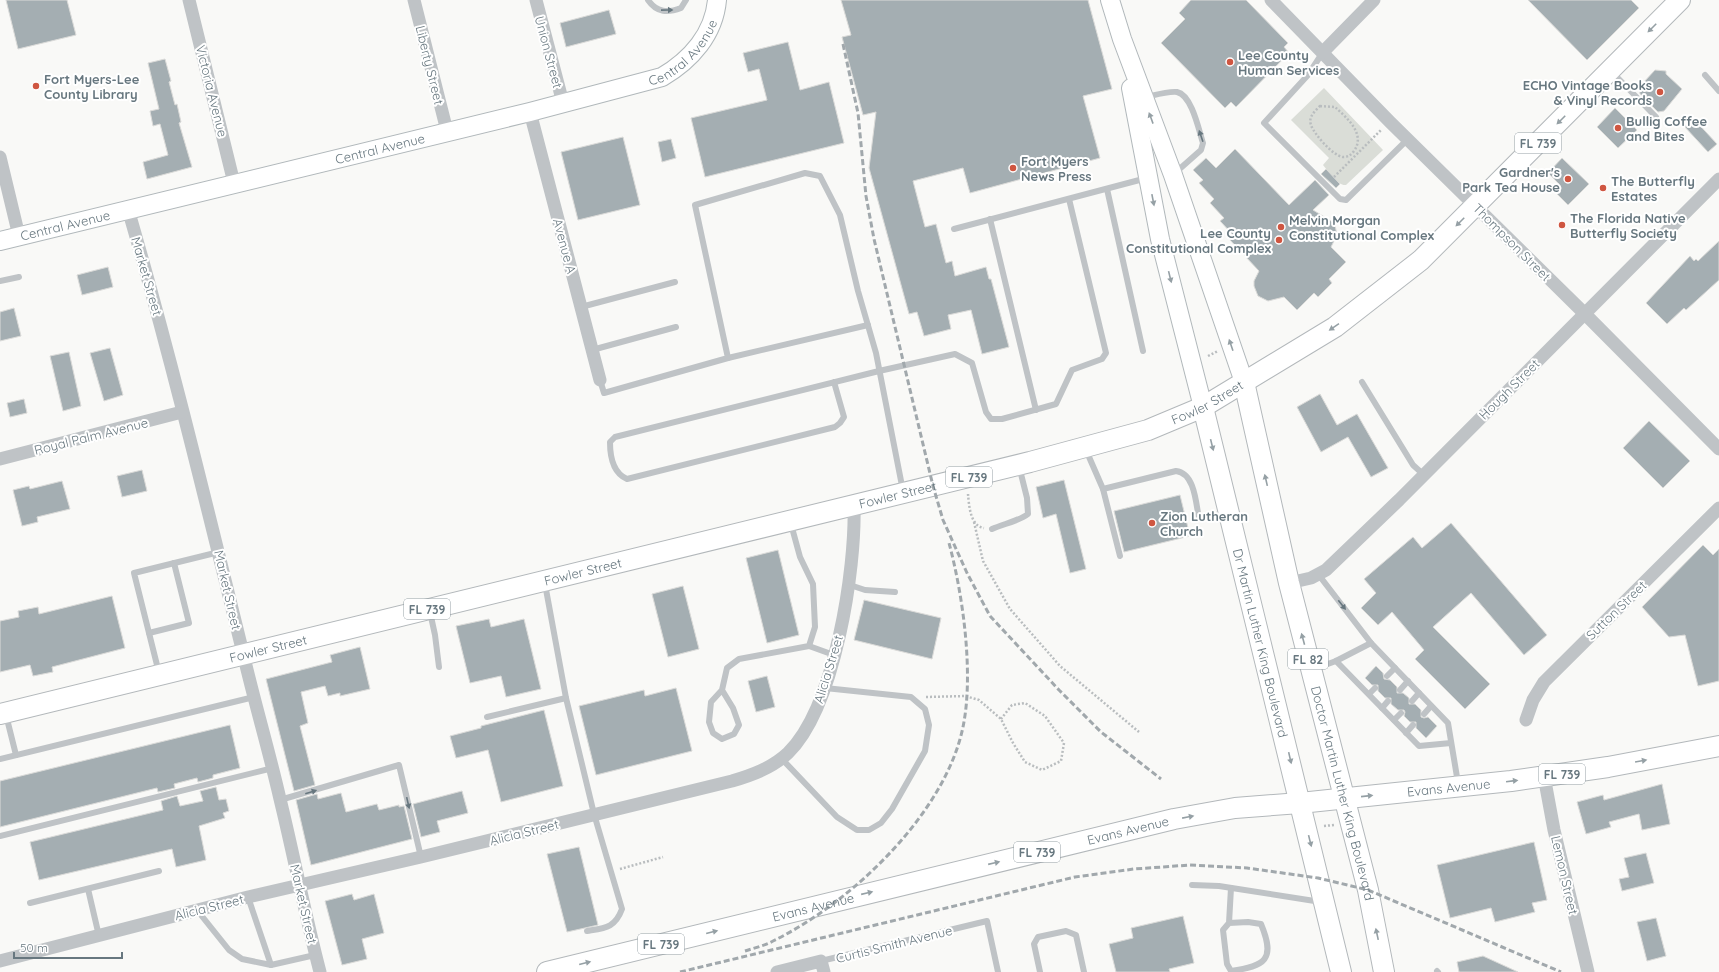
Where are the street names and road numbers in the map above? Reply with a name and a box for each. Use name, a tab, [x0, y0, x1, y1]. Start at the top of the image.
street label: Union Street	[532, 14, 566, 90]
street label: Central Avenue	[647, 17, 720, 88]
street label: Liberty Street	[412, 24, 448, 106]
street label: Victoria Avenue	[193, 43, 231, 139]
street label: Central Avenue	[334, 130, 426, 167]
road number: FL 739	[1515, 133, 1561, 153]
street label: Thompson Street	[1470, 200, 1554, 284]
street label: Central Avenue	[19, 207, 112, 244]
street label: Avenue A	[550, 217, 580, 276]
street label: Market Street	[128, 235, 166, 317]
street label: Hough Street	[1475, 355, 1543, 423]
street label: Fowler Street	[1169, 377, 1246, 427]
street label: Royal Palm Avenue	[32, 414, 150, 458]
road number: FL 739	[946, 467, 992, 487]
street label: Fowler Street	[857, 477, 938, 512]
street label: Dr Martin Luther King Boulevard	[1230, 547, 1291, 739]
street label: Market Street	[211, 549, 245, 631]
street label: Fowler Street	[542, 554, 623, 589]
street label: Sutton Street	[1582, 577, 1650, 643]
road number: FL 739	[404, 599, 450, 619]
street label: Fowler Street	[228, 631, 308, 666]
street label: Alicia Street	[810, 633, 846, 705]
road number: FL 82	[1288, 649, 1328, 669]
street label: Doctor Martin Luther King Boulevard	[1308, 684, 1378, 902]
road number: FL 739	[1539, 764, 1585, 784]
street label: Evans Avenue	[1406, 775, 1491, 800]
street label: Evans Avenue	[1085, 813, 1170, 848]
street label: Alicia Street	[488, 816, 560, 848]
street label: Lemon Street	[1548, 834, 1582, 916]
road number: FL 739	[1014, 842, 1060, 862]
street label: Market Street	[287, 863, 321, 945]
street label: Evans Avenue	[771, 889, 856, 925]
street label: Alicia Street	[173, 891, 245, 923]
street label: Curtis Smith Avenue	[834, 922, 954, 966]
road number: FL 739	[638, 934, 684, 954]

